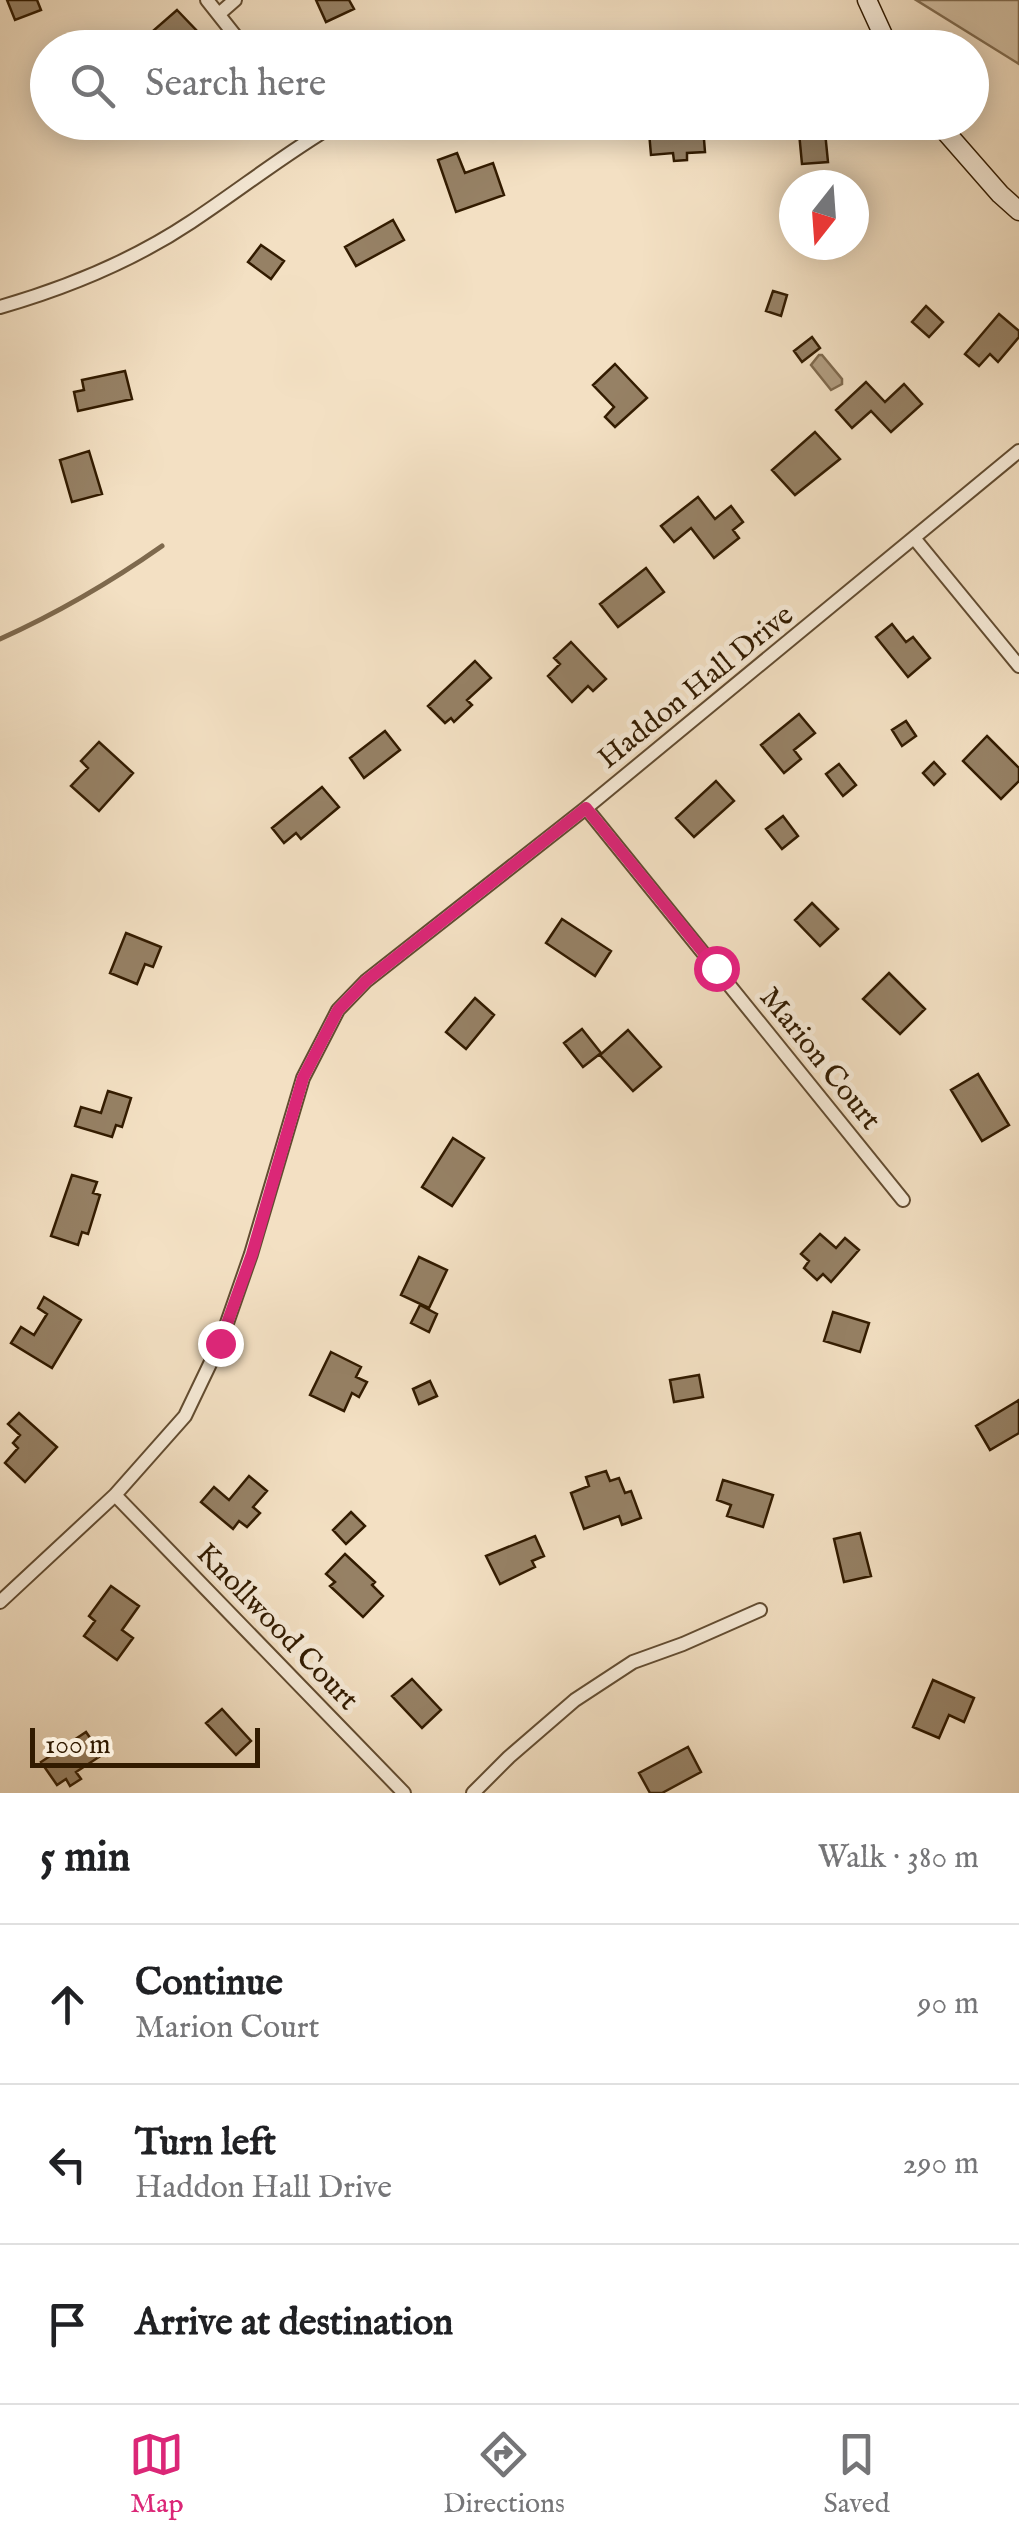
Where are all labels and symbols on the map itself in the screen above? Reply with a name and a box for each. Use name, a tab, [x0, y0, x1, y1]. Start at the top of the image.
north arrow	[779, 170, 869, 260]
street label: Haddon Hall Drive	[591, 597, 802, 778]
route start	[694, 946, 740, 992]
street label: Marion Court	[750, 980, 889, 1138]
route end	[198, 1321, 244, 1367]
street label: Knollwood Court	[187, 1536, 366, 1719]
scale bar	[30, 1723, 260, 1768]

